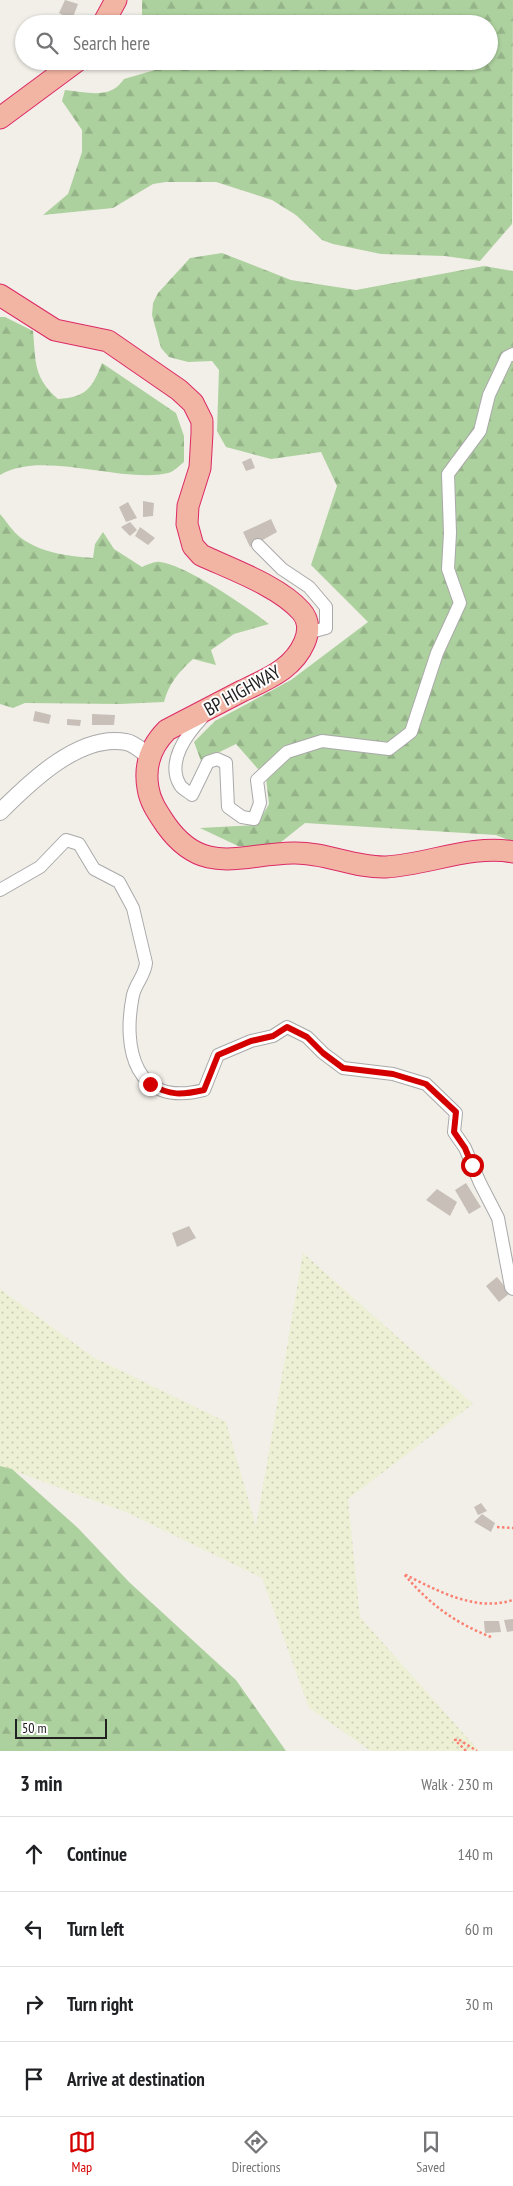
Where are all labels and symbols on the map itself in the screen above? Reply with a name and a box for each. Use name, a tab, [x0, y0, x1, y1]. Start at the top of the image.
street label: BP HIGHWAY	[199, 659, 285, 721]
route end	[139, 1073, 162, 1096]
route start	[461, 1154, 484, 1177]
scale bar	[15, 1716, 108, 1739]

